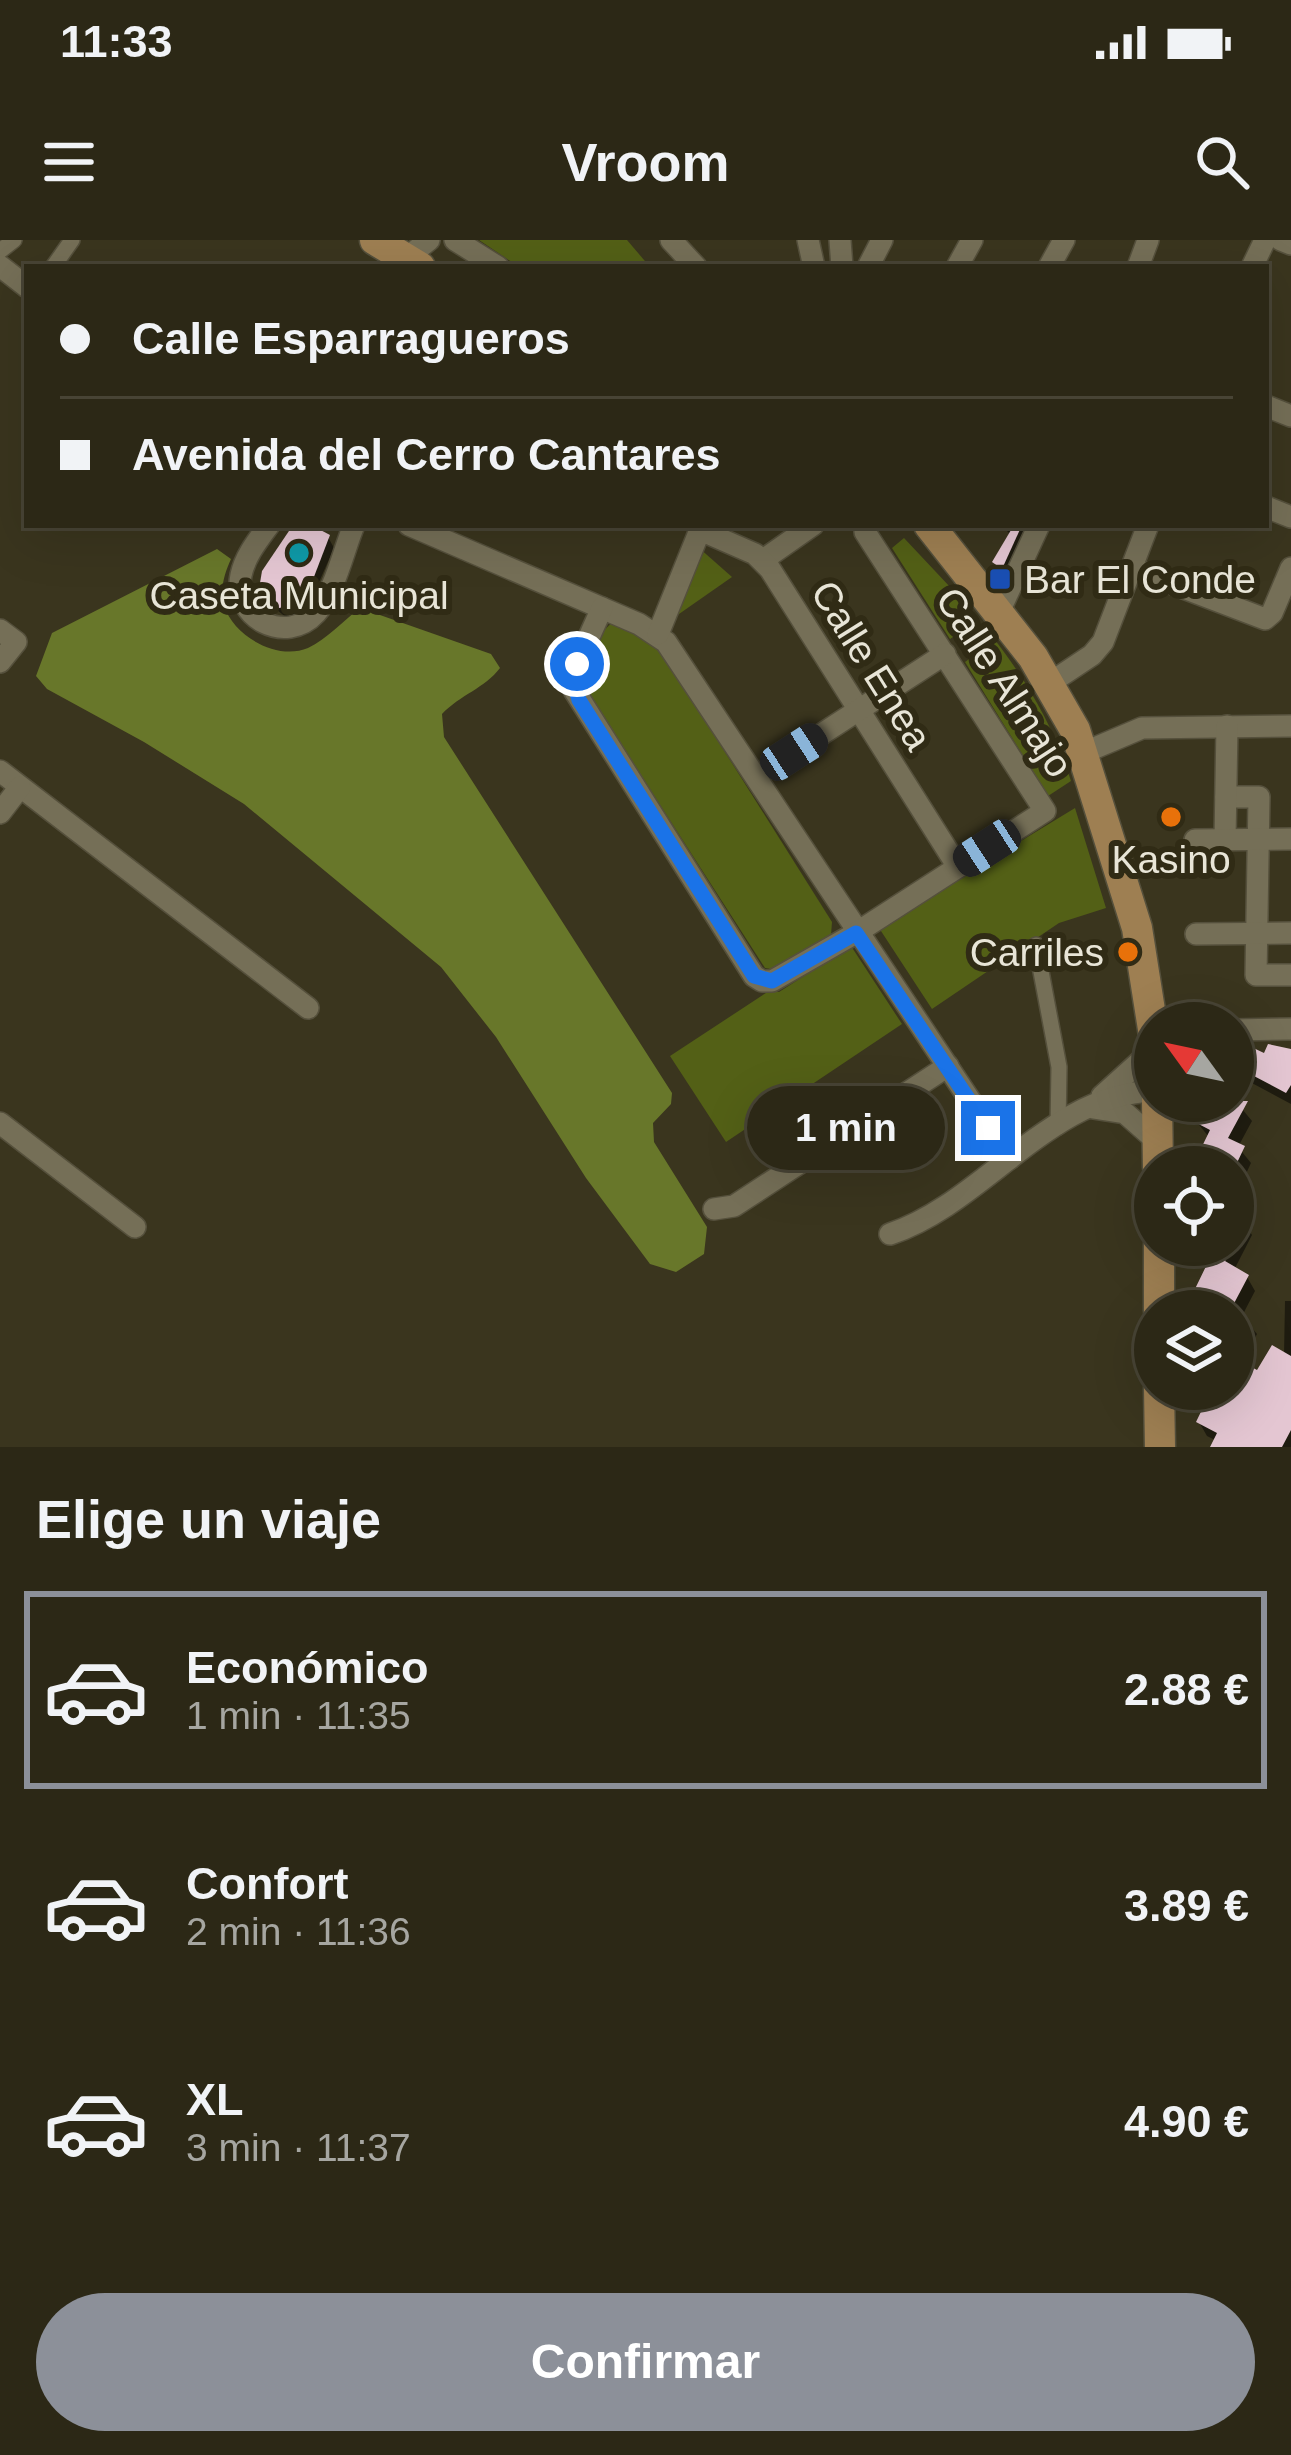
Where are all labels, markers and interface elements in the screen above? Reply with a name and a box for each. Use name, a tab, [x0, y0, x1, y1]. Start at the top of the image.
text: 11:33	[60, 16, 173, 67]
icon: menu	[36, 129, 102, 195]
icon: search	[1189, 129, 1255, 195]
text: Vroom	[561, 132, 730, 192]
text: Calle Esparragueros	[132, 313, 570, 364]
text: Avenida del Cerro Cantares	[132, 429, 721, 480]
marker: Caseta Municipal	[286, 540, 312, 566]
place label: Bar El Conde	[1024, 558, 1256, 601]
marker: Bar El Conde	[987, 566, 1013, 592]
street label: Calle Enea	[803, 573, 941, 758]
place label: Caseta Municipal	[149, 574, 449, 617]
street label: Calle Almajo	[928, 580, 1082, 785]
route start	[550, 637, 604, 691]
car	[754, 717, 834, 787]
marker: Kasino	[1158, 804, 1184, 830]
car	[947, 813, 1027, 883]
place label: Kasino	[1111, 838, 1231, 881]
place label: Carriles	[970, 931, 1104, 974]
marker: Carriles	[1115, 939, 1141, 965]
north arrow	[1134, 1002, 1254, 1122]
map controls	[1134, 1002, 1254, 1410]
callout: 1 min	[748, 1086, 946, 1170]
route end	[961, 1101, 1015, 1155]
text: 1 min	[795, 1106, 897, 1149]
button: locate	[1134, 1146, 1254, 1266]
button: layers	[1134, 1290, 1254, 1410]
text: Elige un viaje	[36, 1489, 381, 1549]
icon: car	[42, 1636, 150, 1744]
text: Económico	[186, 1642, 429, 1693]
text: 2.88 €	[1124, 1664, 1249, 1715]
text: 1 min · 11:35	[186, 1694, 411, 1737]
icon: car	[42, 1852, 150, 1960]
text: Confort	[186, 1858, 348, 1909]
text: 3.89 €	[1124, 1880, 1249, 1931]
text: 2 min · 11:36	[186, 1910, 411, 1953]
icon: car	[42, 2068, 150, 2176]
text: XL	[186, 2074, 244, 2125]
text: 4.90 €	[1124, 2096, 1249, 2147]
text: 3 min · 11:37	[186, 2126, 411, 2169]
button: Confirmar	[36, 2293, 1255, 2431]

